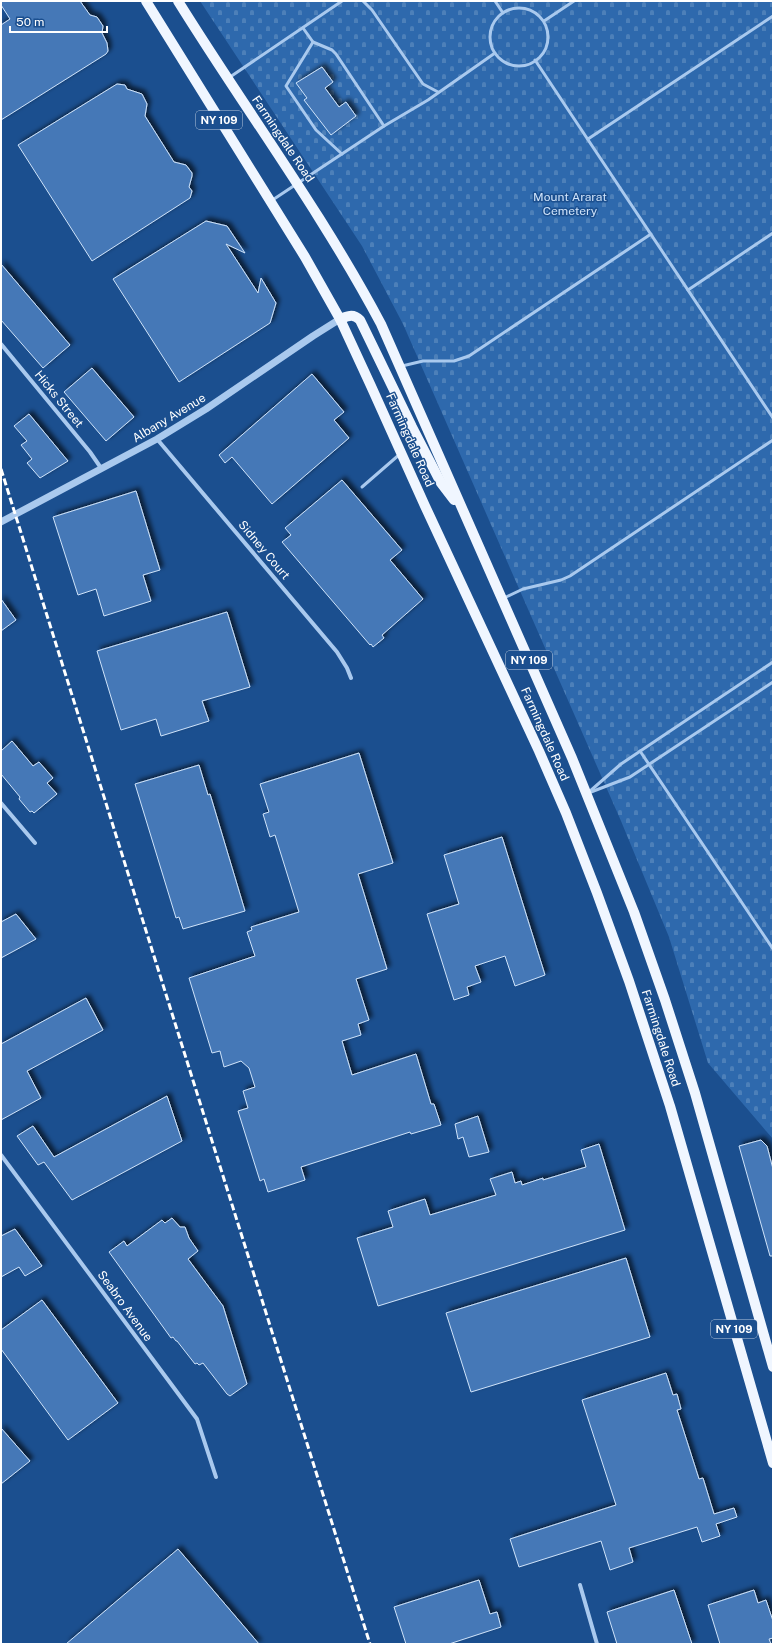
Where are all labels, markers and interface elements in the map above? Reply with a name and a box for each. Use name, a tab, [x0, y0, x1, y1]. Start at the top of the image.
scale bar	[10, 8, 107, 34]
text: 50 m	[16, 15, 44, 29]
street label: Farmingdale Road	[249, 93, 317, 185]
road number: NY 109	[196, 111, 242, 129]
park label: Mount Ararat Cemetery	[533, 190, 607, 218]
street label: Hicks Street	[32, 368, 86, 431]
street label: Albany Avenue	[130, 391, 208, 445]
street label: Farmingdale Road	[383, 391, 437, 489]
street label: Sidney Court	[235, 518, 293, 582]
road number: NY 109	[506, 651, 552, 669]
street label: Farmingdale Road	[518, 685, 572, 783]
street label: Farmingdale Road	[639, 988, 683, 1088]
street label: Seabro Avenue	[95, 1268, 155, 1344]
road number: NY 109	[711, 1320, 757, 1338]

